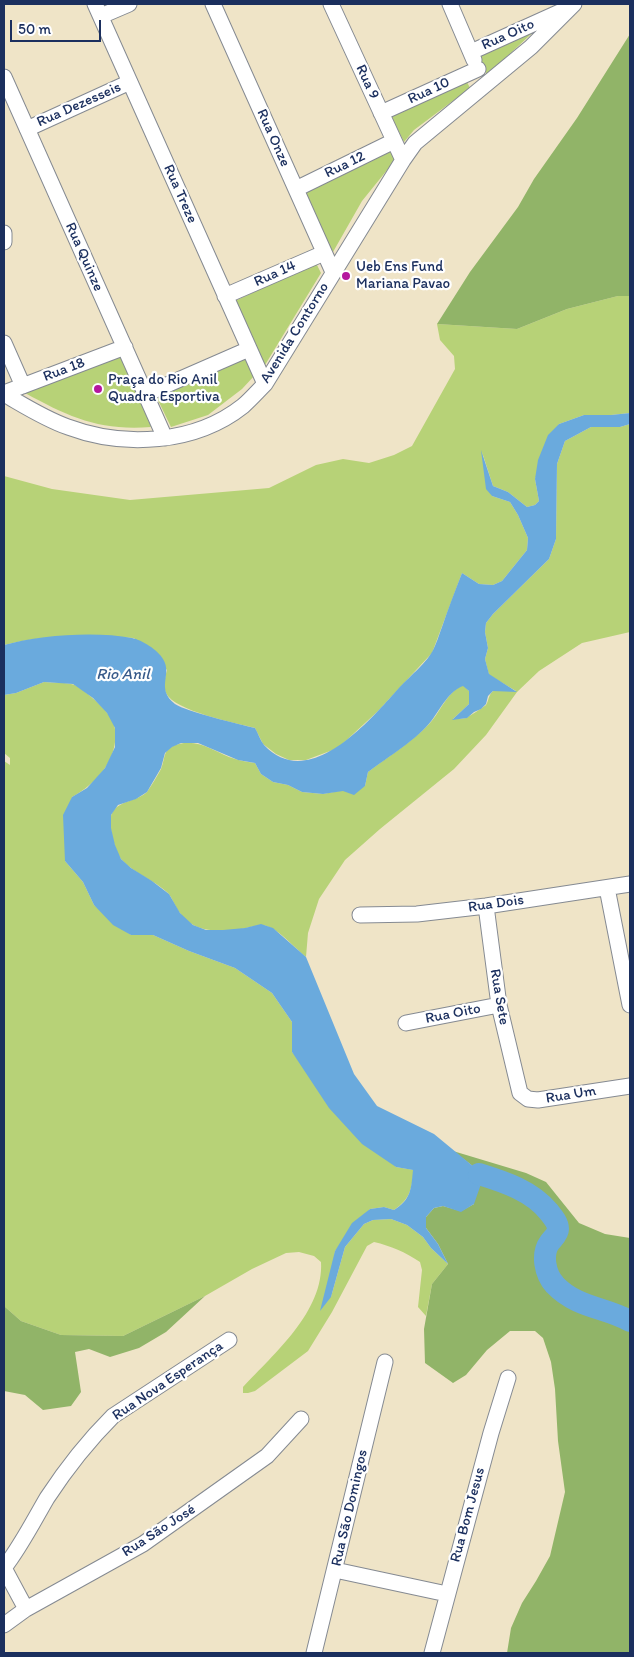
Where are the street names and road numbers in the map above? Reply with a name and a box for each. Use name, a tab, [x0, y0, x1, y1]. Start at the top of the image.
street label: Rua Oito	[479, 15, 537, 55]
street label: Rua 9	[351, 62, 383, 102]
street label: Rua 10	[405, 73, 453, 109]
street label: Rua Dezesseis	[34, 78, 124, 132]
street label: Rua Onze	[252, 106, 294, 170]
street label: Rua 12	[322, 147, 368, 183]
street label: Rua Treze	[159, 162, 201, 226]
street label: Rua Quinze	[61, 220, 107, 294]
street label: Rua 14	[251, 257, 299, 291]
street label: Avenida Contorno	[257, 279, 333, 387]
street label: Rua 18	[41, 354, 87, 386]
street label: Rua Dois	[467, 891, 525, 917]
street label: Rua Sete	[485, 968, 513, 1026]
street label: Rua Oito	[424, 1000, 482, 1028]
street label: Rua Um	[545, 1082, 597, 1108]
street label: Rua Nova Esperança	[109, 1337, 227, 1425]
street label: Rua São Domingos	[328, 1448, 372, 1568]
street label: Rua Bom Jesus	[447, 1466, 489, 1564]
street label: Rua São José	[119, 1501, 199, 1561]

